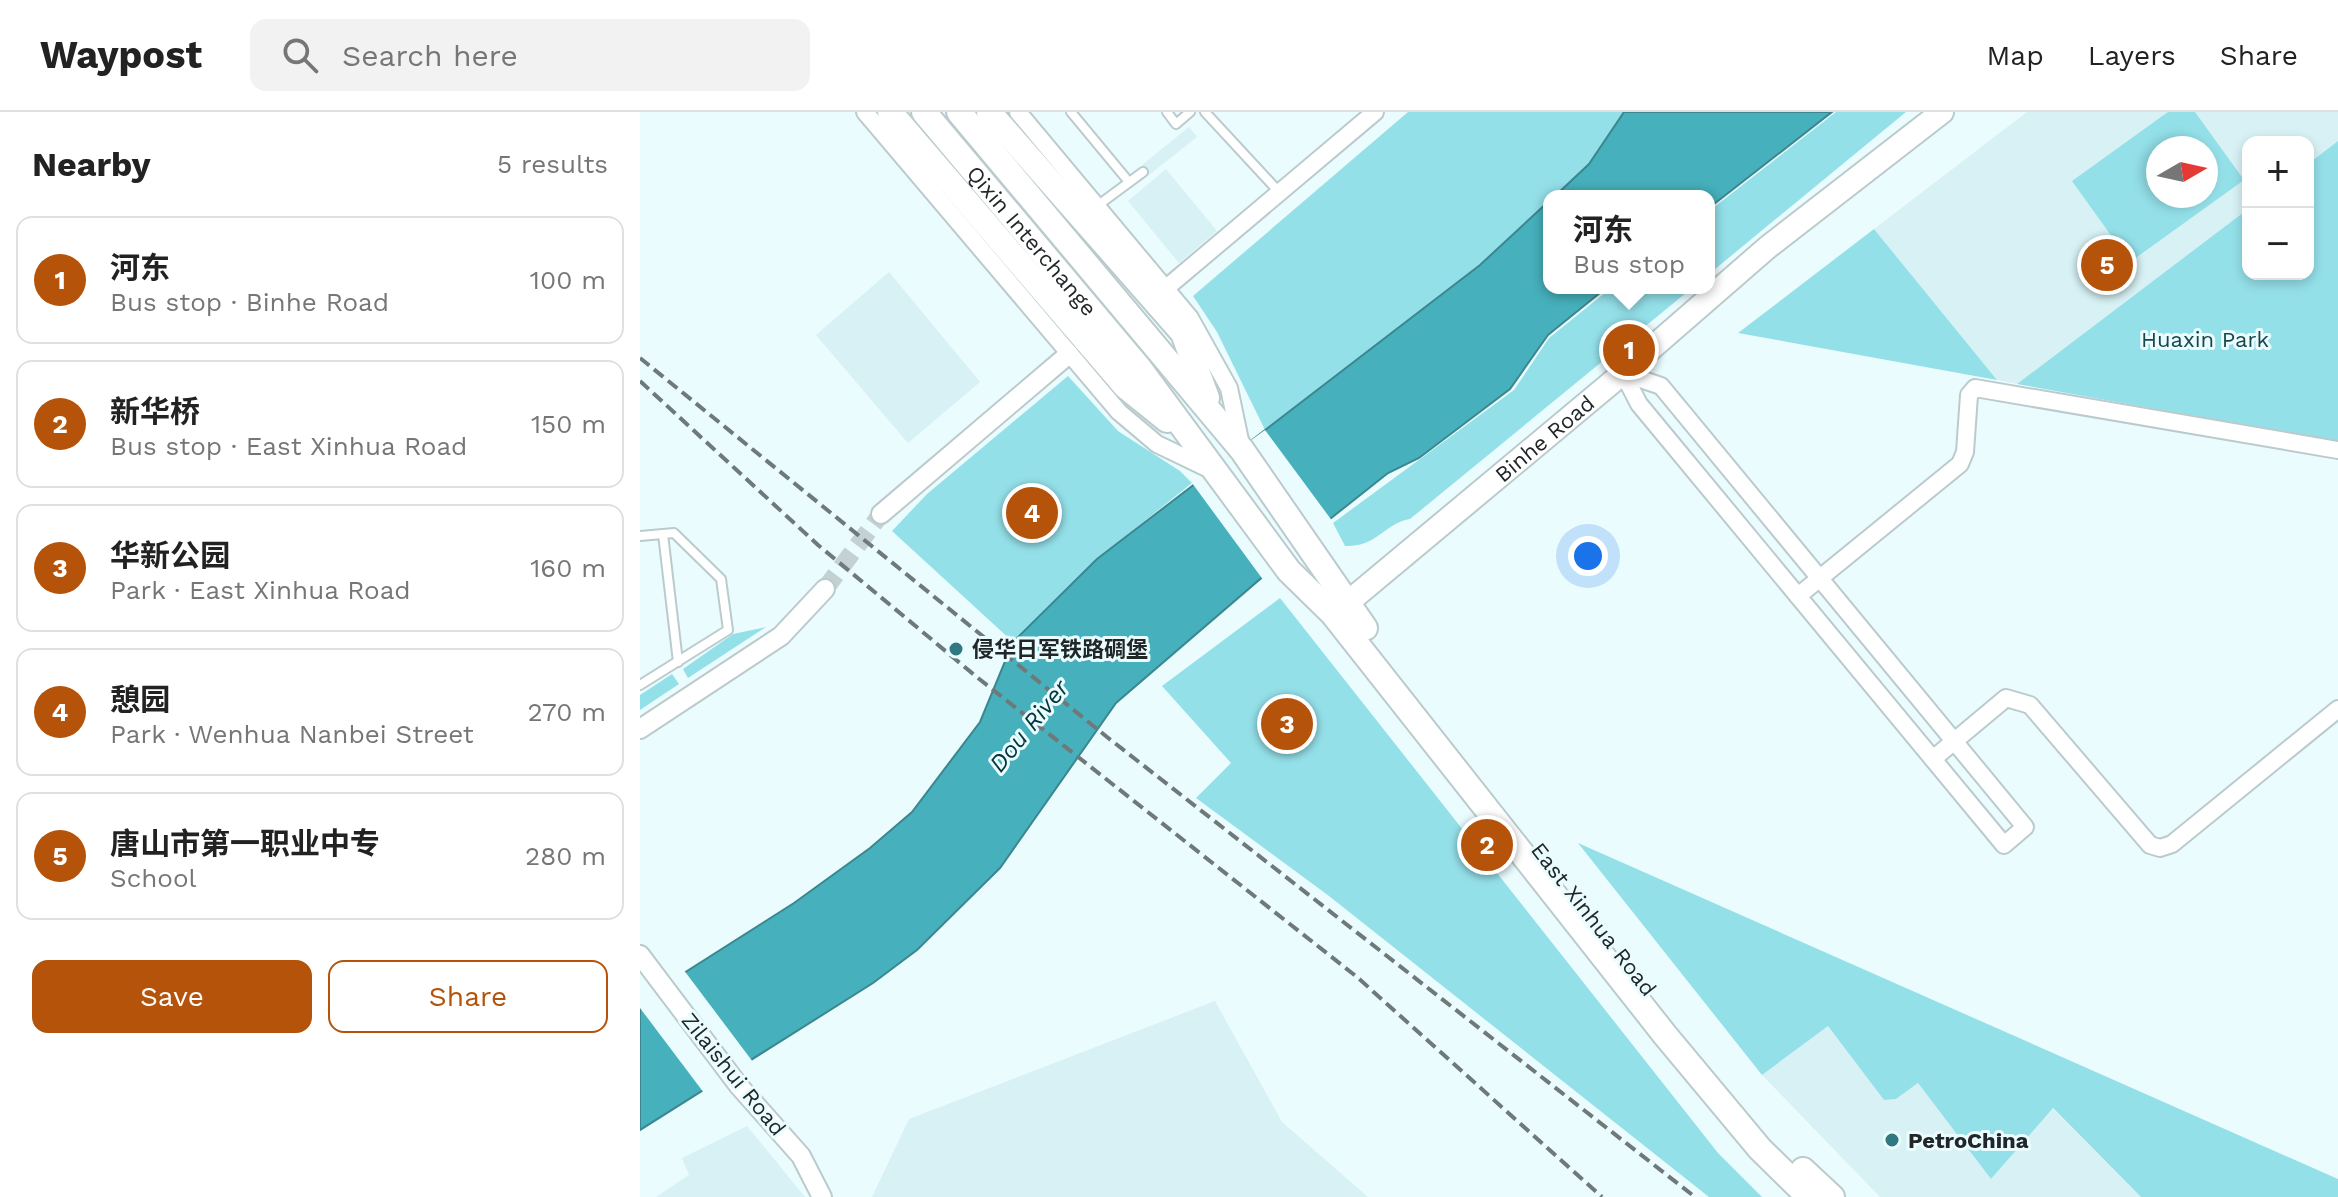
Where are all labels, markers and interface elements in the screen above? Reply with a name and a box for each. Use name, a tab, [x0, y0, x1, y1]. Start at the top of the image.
search box	[250, 19, 810, 91]
text: Waypost	[40, 33, 202, 77]
icon: search	[278, 33, 322, 77]
text: Search here	[342, 38, 518, 73]
text: Map	[1987, 39, 2044, 72]
text: Layers	[2088, 39, 2176, 72]
text: Share	[2220, 39, 2298, 72]
north arrow	[2146, 136, 2218, 208]
map controls	[2242, 136, 2314, 280]
button: +	[2242, 136, 2314, 208]
text: Nearby	[32, 144, 151, 184]
text: 5 results	[497, 149, 608, 179]
street label: Qixin Interchange	[962, 161, 1102, 321]
popup	[1543, 190, 1715, 294]
button: −	[2242, 208, 2314, 280]
text: 河东	[1573, 212, 1633, 247]
pin: 5	[2081, 235, 2133, 295]
text: Bus stop	[1573, 249, 1685, 279]
text: 河东	[110, 250, 170, 285]
text: 1	[54, 265, 66, 295]
text: 100 m	[530, 265, 606, 295]
text: Bus stop · Binhe Road	[110, 287, 389, 317]
pin: 1	[1603, 320, 1655, 380]
park label: Huaxin Park	[2141, 327, 2269, 352]
street label: Binhe Road	[1490, 390, 1599, 487]
text: 新华桥	[110, 394, 200, 429]
text: 2	[52, 409, 68, 439]
text: 150 m	[531, 409, 606, 439]
text: Bus stop · East Xinhua Road	[110, 431, 467, 461]
pin: 4	[1006, 483, 1058, 543]
your location	[1568, 536, 1608, 576]
text: 华新公园	[110, 538, 230, 573]
text: 3	[52, 553, 68, 583]
text: 160 m	[530, 553, 606, 583]
text: Park · East Xinhua Road	[110, 575, 411, 605]
place label: 侵华日军铁路碉堡	[972, 637, 1148, 662]
marker: 侵华日军铁路碉堡	[947, 640, 965, 658]
water label: Dou River	[983, 673, 1076, 778]
text: 憩园	[110, 682, 170, 717]
pin: 3	[1261, 694, 1313, 754]
text: 4	[52, 697, 68, 727]
text: 270 m	[527, 697, 606, 727]
text: Park · Wenhua Nanbei Street	[110, 719, 474, 749]
pin: 2	[1461, 815, 1513, 875]
text: 唐山市第一职业中专	[110, 826, 380, 861]
street label: East Xinhua Road	[1526, 838, 1661, 1001]
text: 5	[52, 841, 68, 871]
text: 280 m	[525, 841, 606, 871]
text: School	[110, 863, 196, 893]
button: Save	[32, 960, 312, 1033]
button: Share	[328, 960, 608, 1033]
street label: Zilaishui Road	[677, 1008, 791, 1141]
place label: PetroChina	[1908, 1128, 2029, 1153]
marker: PetroChina	[1883, 1131, 1901, 1149]

